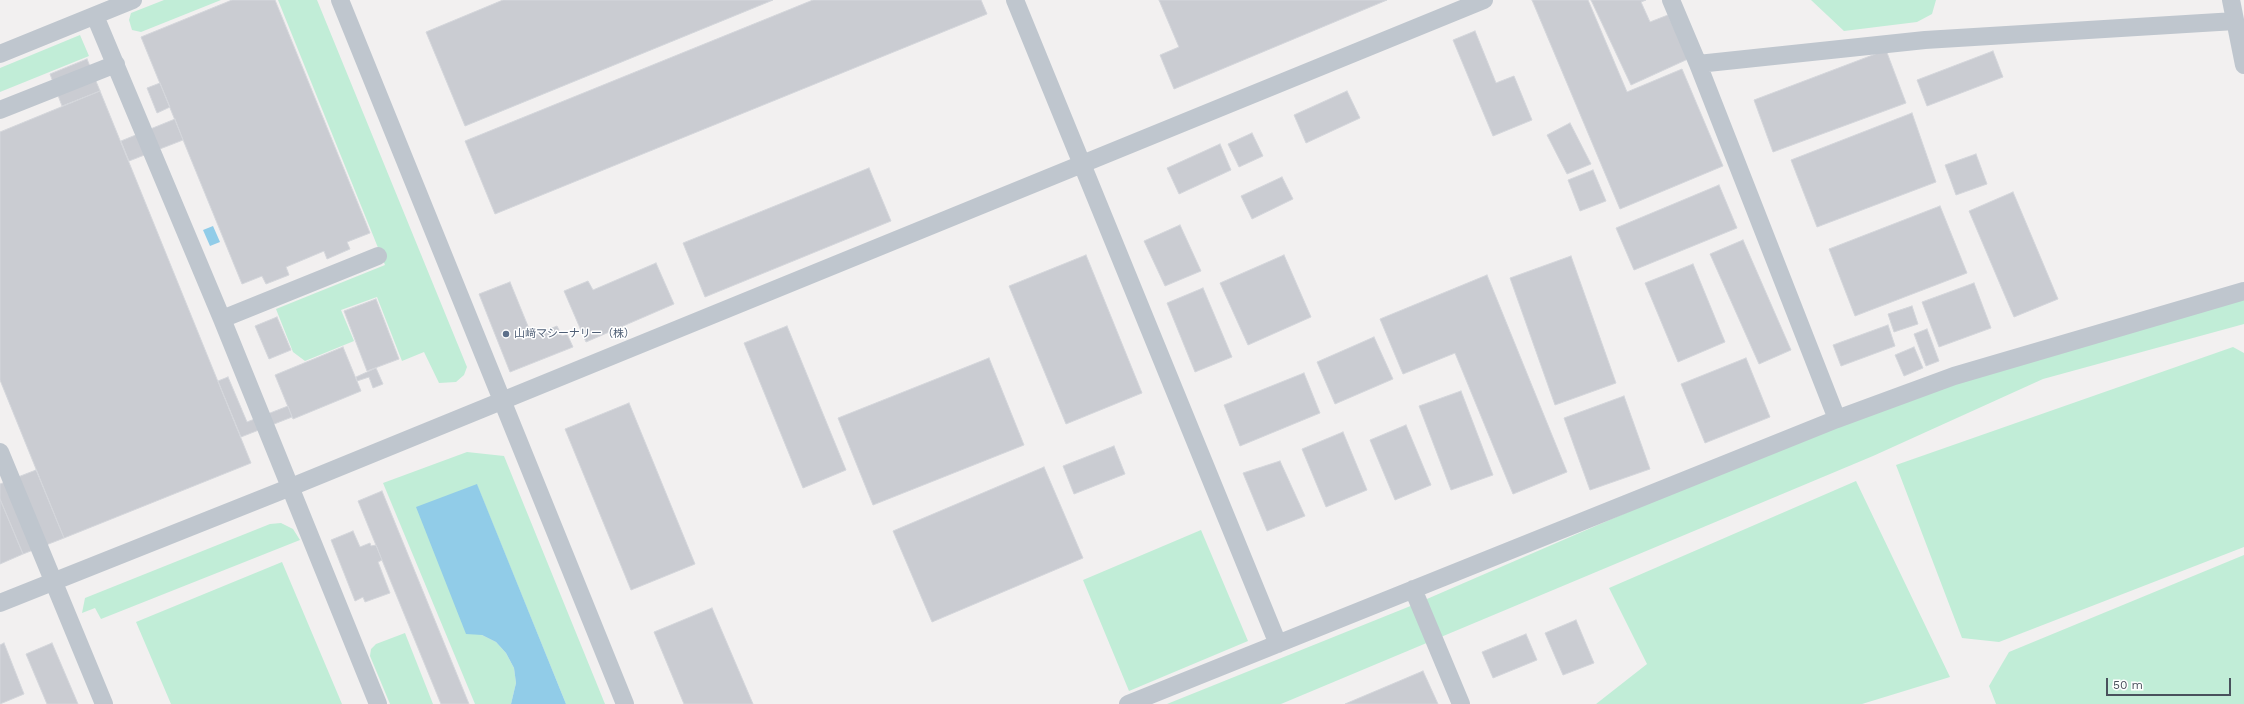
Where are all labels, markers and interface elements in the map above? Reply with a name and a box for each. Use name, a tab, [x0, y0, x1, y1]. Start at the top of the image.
place label: 山﨑マシーナリー（株）	[514, 327, 635, 341]
marker: 山﨑マシーナリー（株）	[501, 329, 511, 339]
scale bar	[2108, 670, 2233, 696]
text: 50 m	[2113, 678, 2143, 692]

